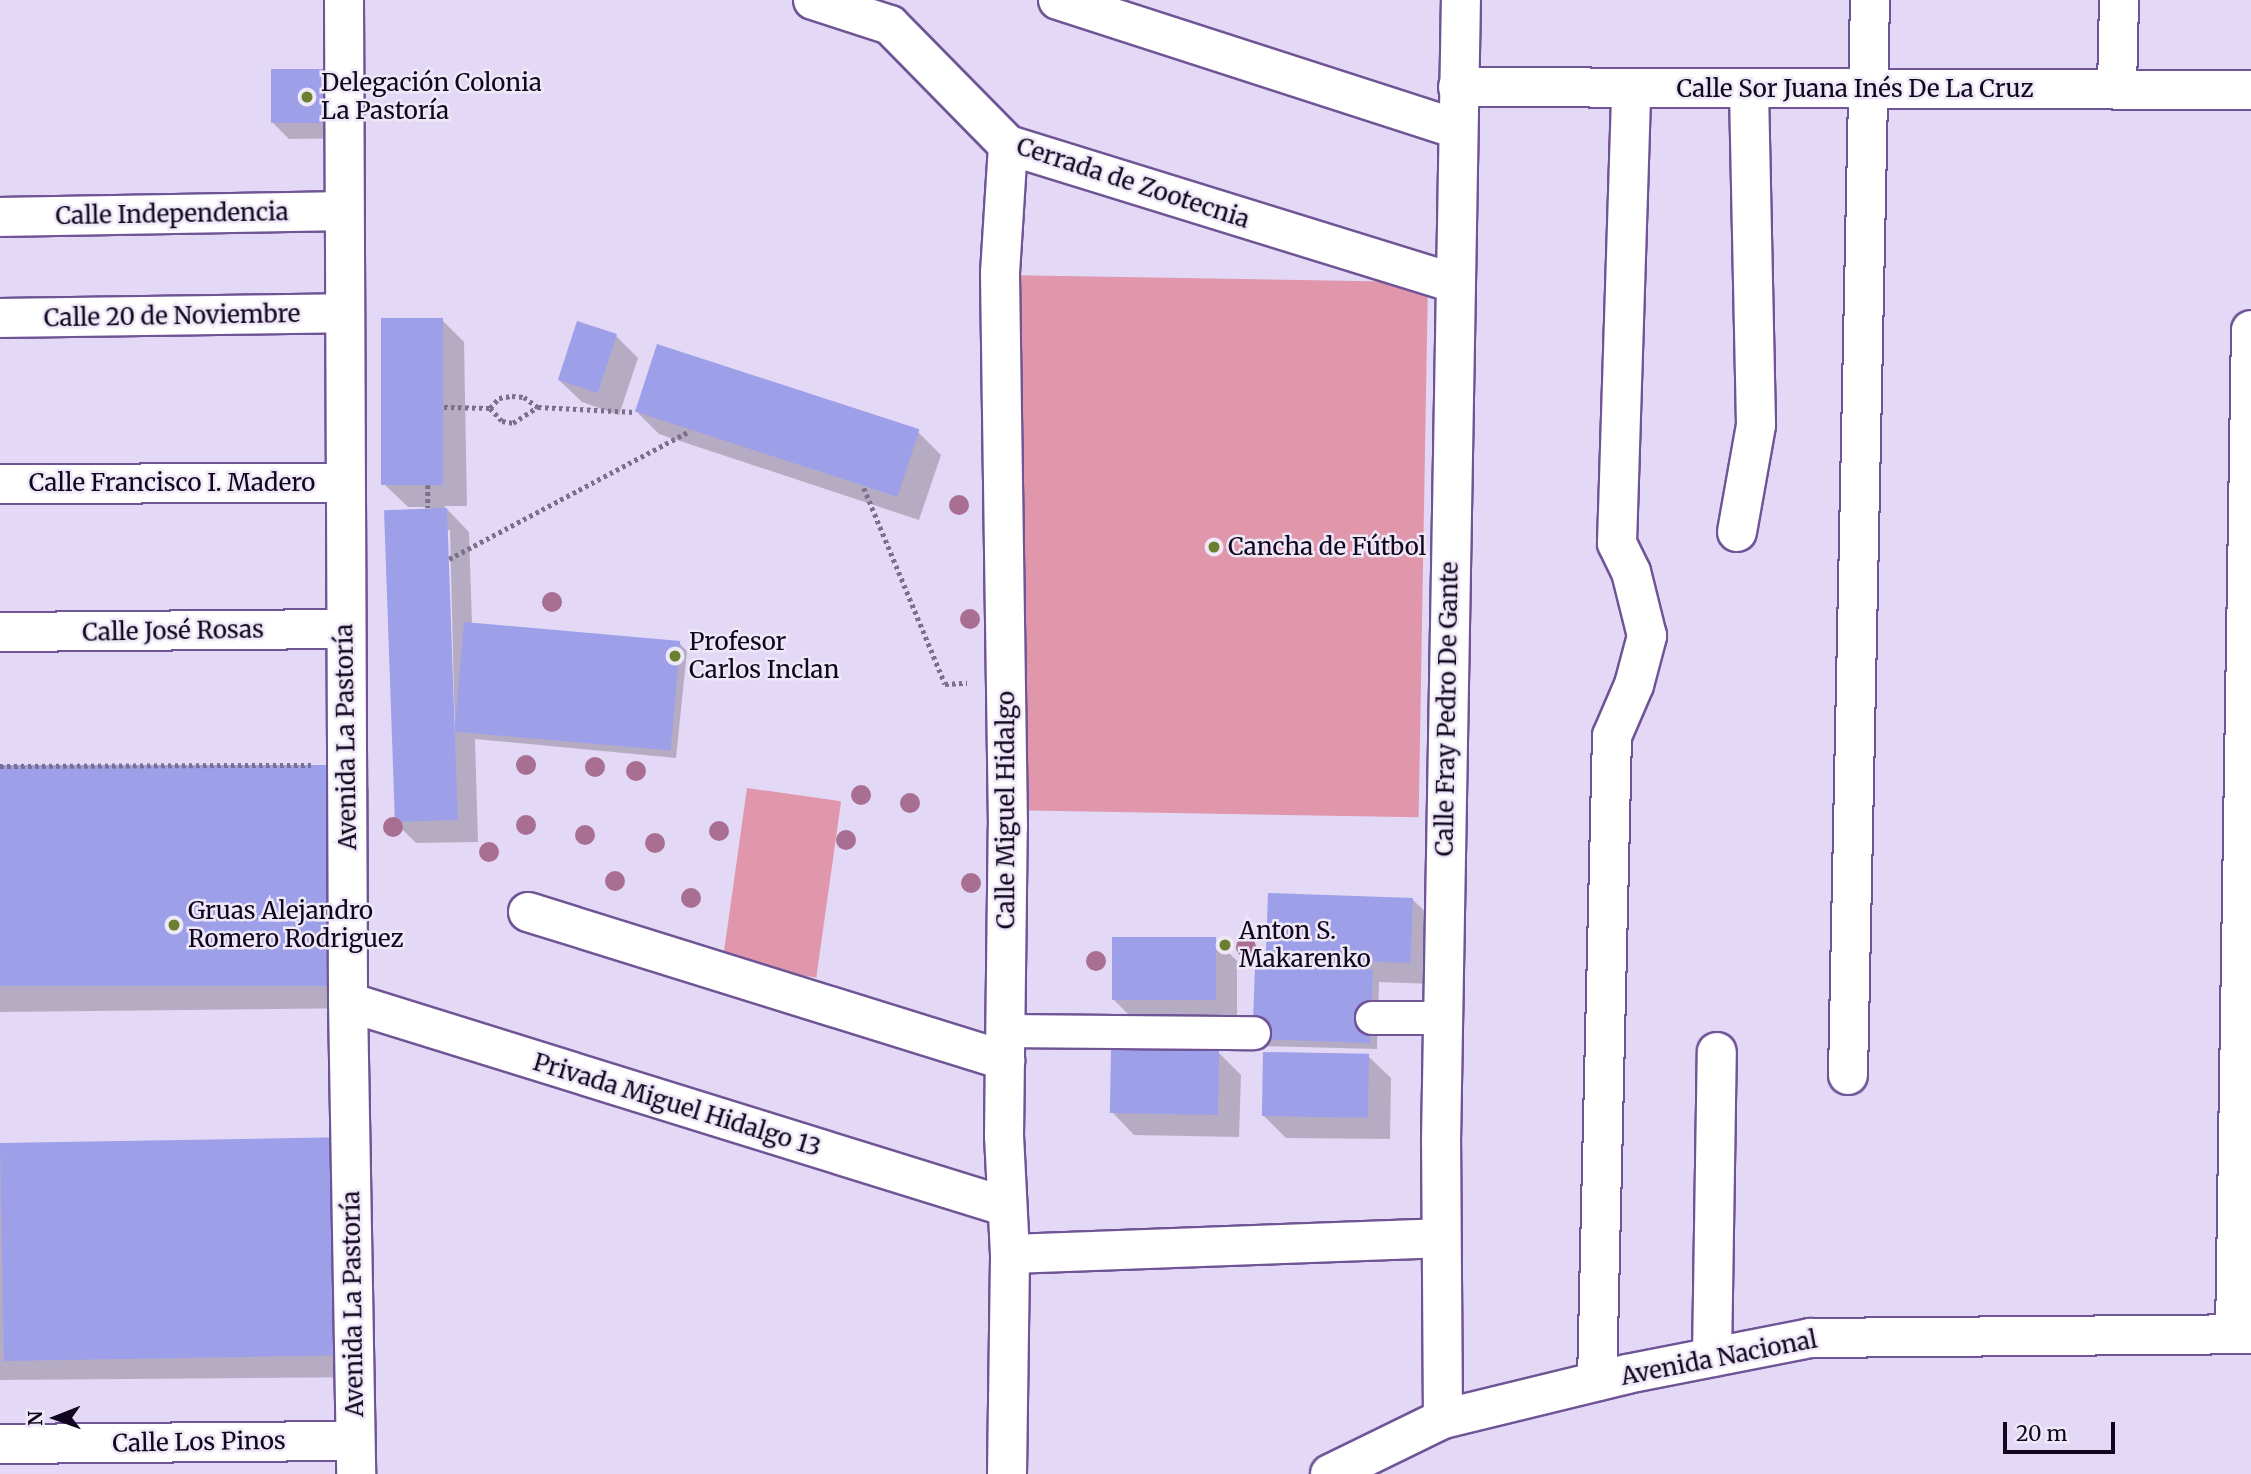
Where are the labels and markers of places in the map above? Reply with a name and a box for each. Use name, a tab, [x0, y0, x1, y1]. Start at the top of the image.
place label: Delegación Colonia La Pastoría	[321, 69, 542, 125]
marker: Delegación Colonia La Pastoría	[299, 89, 315, 105]
place label: Cancha de Fútbol	[1228, 533, 1426, 561]
marker: Cancha de Fútbol	[1206, 539, 1222, 555]
place label: Profesor Carlos Inclan	[689, 628, 839, 684]
marker: Profesor Carlos Inclan	[667, 648, 683, 664]
place label: Gruas Alejandro Romero Rodriguez	[188, 897, 404, 953]
marker: Gruas Alejandro Romero Rodriguez	[166, 917, 182, 933]
place label: Anton S. Makarenko	[1239, 917, 1371, 973]
marker: Anton S. Makarenko	[1217, 937, 1233, 953]

